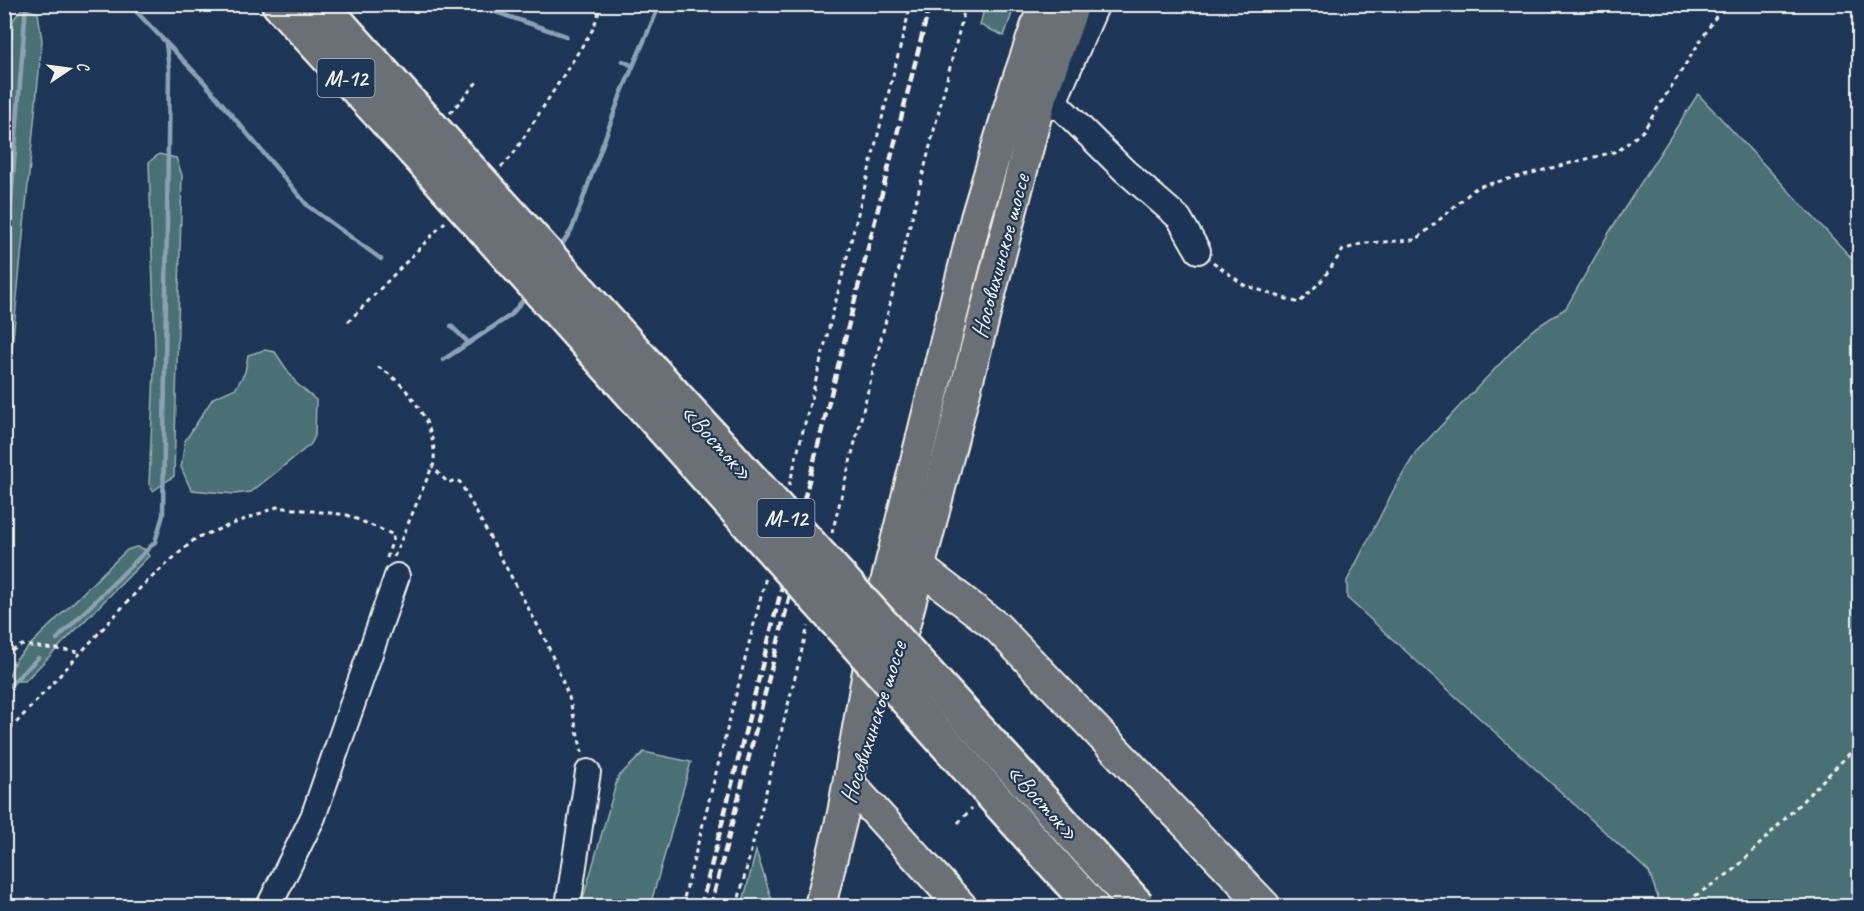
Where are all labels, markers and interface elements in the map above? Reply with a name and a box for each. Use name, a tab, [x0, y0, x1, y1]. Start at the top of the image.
north arrow	[39, 39, 99, 99]
road number: М-12	[318, 59, 374, 97]
text: С	[72, 60, 94, 74]
street label: Носовихинское шоссе	[964, 169, 1037, 341]
street label: «Восток»	[674, 397, 760, 487]
road number: М-12	[758, 499, 814, 537]
street label: Носовихинское шоссе	[833, 635, 914, 807]
street label: «Восток»	[1000, 757, 1086, 847]

